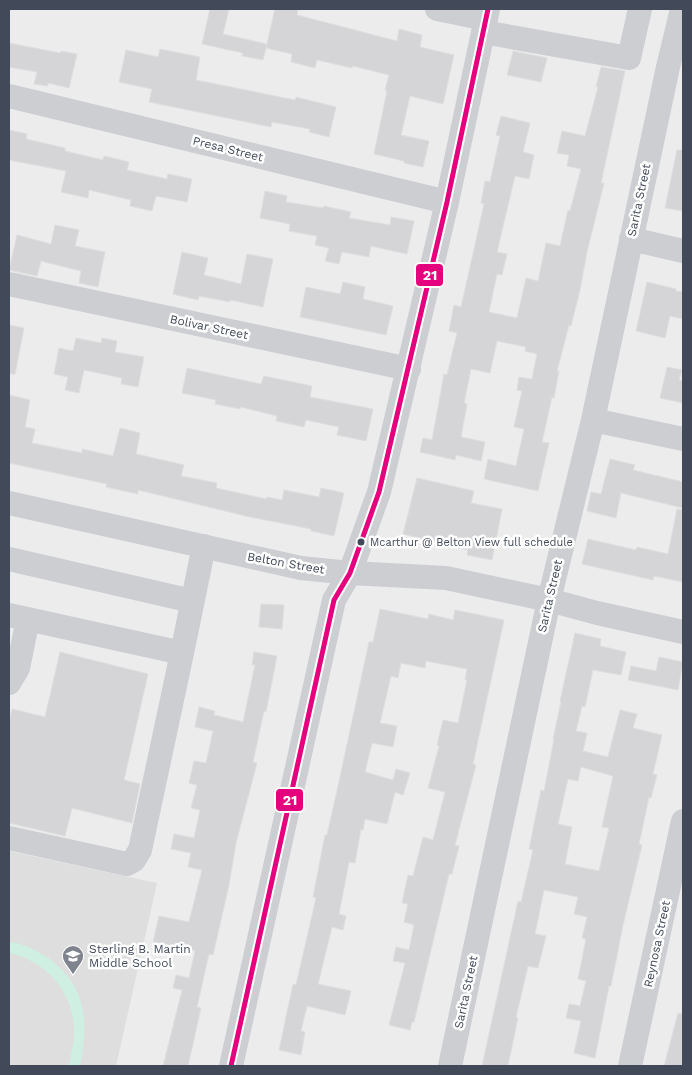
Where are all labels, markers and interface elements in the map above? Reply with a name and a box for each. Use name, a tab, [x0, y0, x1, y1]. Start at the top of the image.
street label: Presa Street	[191, 133, 265, 165]
street label: Sarita Street	[624, 162, 654, 238]
line badge: 21	[415, 263, 444, 287]
text: 21	[423, 267, 437, 283]
street label: Bolivar Street	[169, 312, 249, 342]
place label: Mcarthur @ Belton View full schedule	[370, 536, 573, 549]
marker: Mcarthur @ Belton View full schedule	[356, 537, 366, 547]
street label: Belton Street	[246, 549, 326, 577]
street label: Sarita Street	[535, 558, 565, 634]
line badge: 21	[275, 788, 304, 812]
text: 21	[283, 792, 297, 808]
street label: Reynosa Street	[641, 899, 673, 989]
place label: Sterling B. Martin Middle School	[89, 942, 191, 970]
school or university icon: Sterling B. Martin Middle School	[61, 944, 85, 975]
street label: Sarita Street	[451, 954, 481, 1030]

